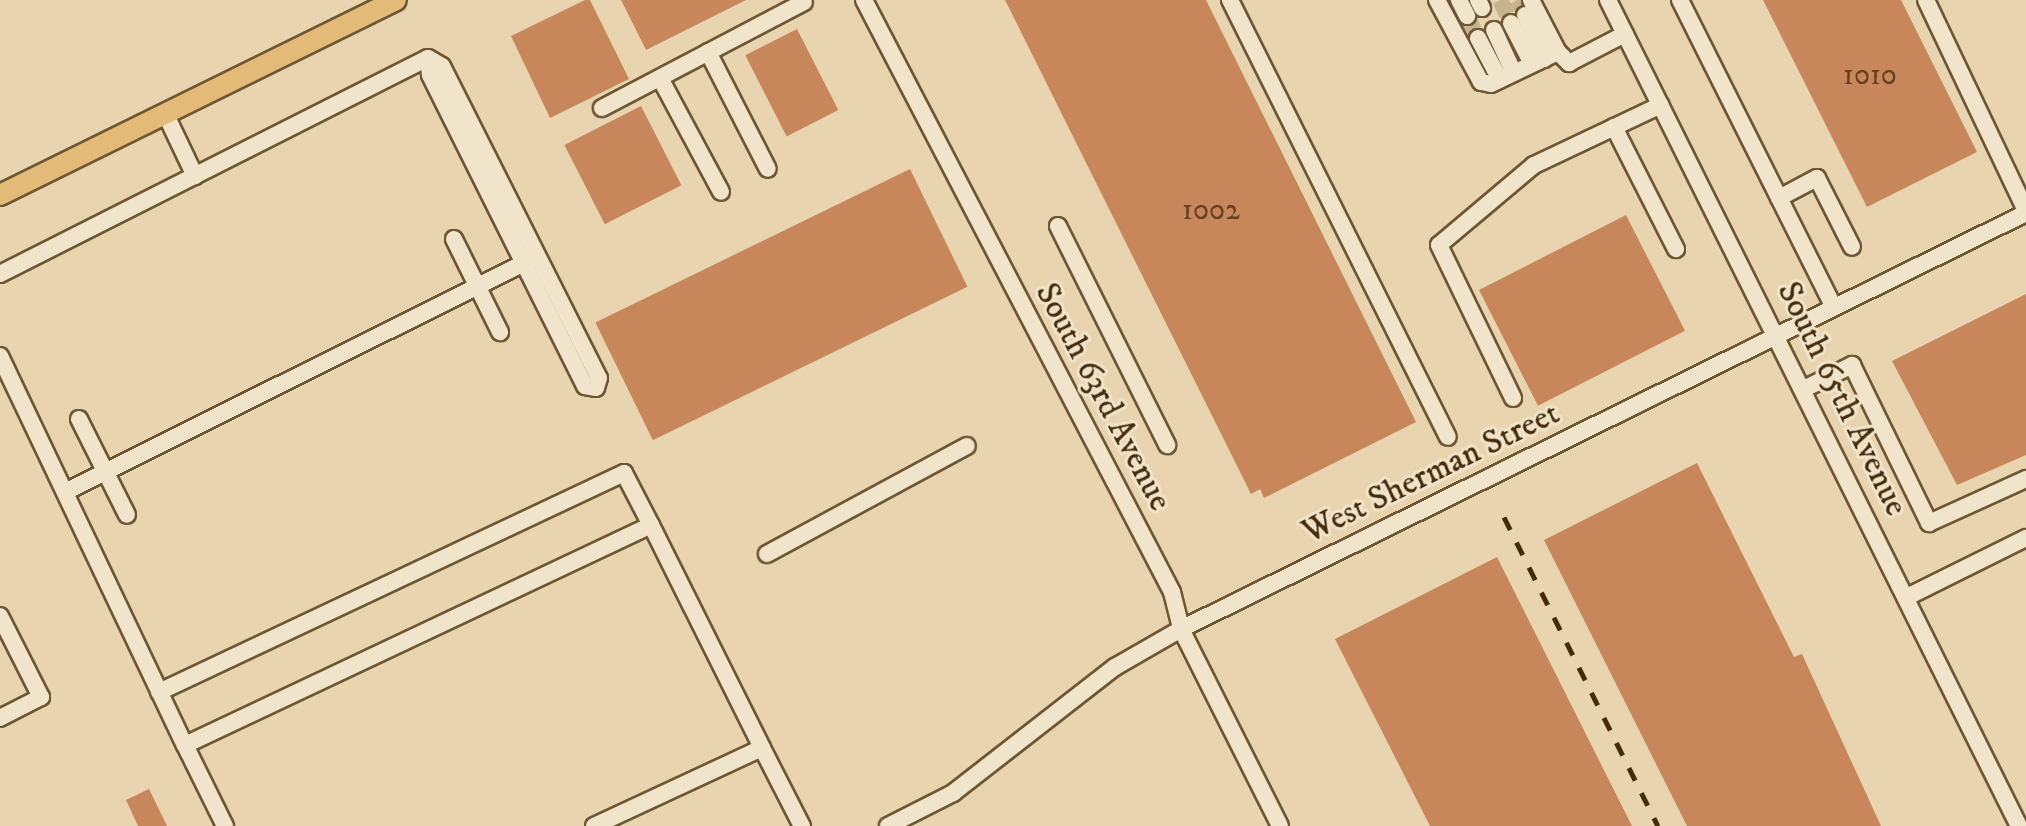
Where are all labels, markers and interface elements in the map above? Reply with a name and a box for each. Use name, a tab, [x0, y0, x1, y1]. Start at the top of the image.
house number: 1010	[1843, 58, 1897, 94]
house number: 1002	[1182, 193, 1240, 229]
street label: South 65th Avenue	[1768, 275, 1916, 523]
street label: South 63rd Avenue	[1026, 276, 1180, 518]
street label: West Sherman Street	[1296, 393, 1566, 553]

